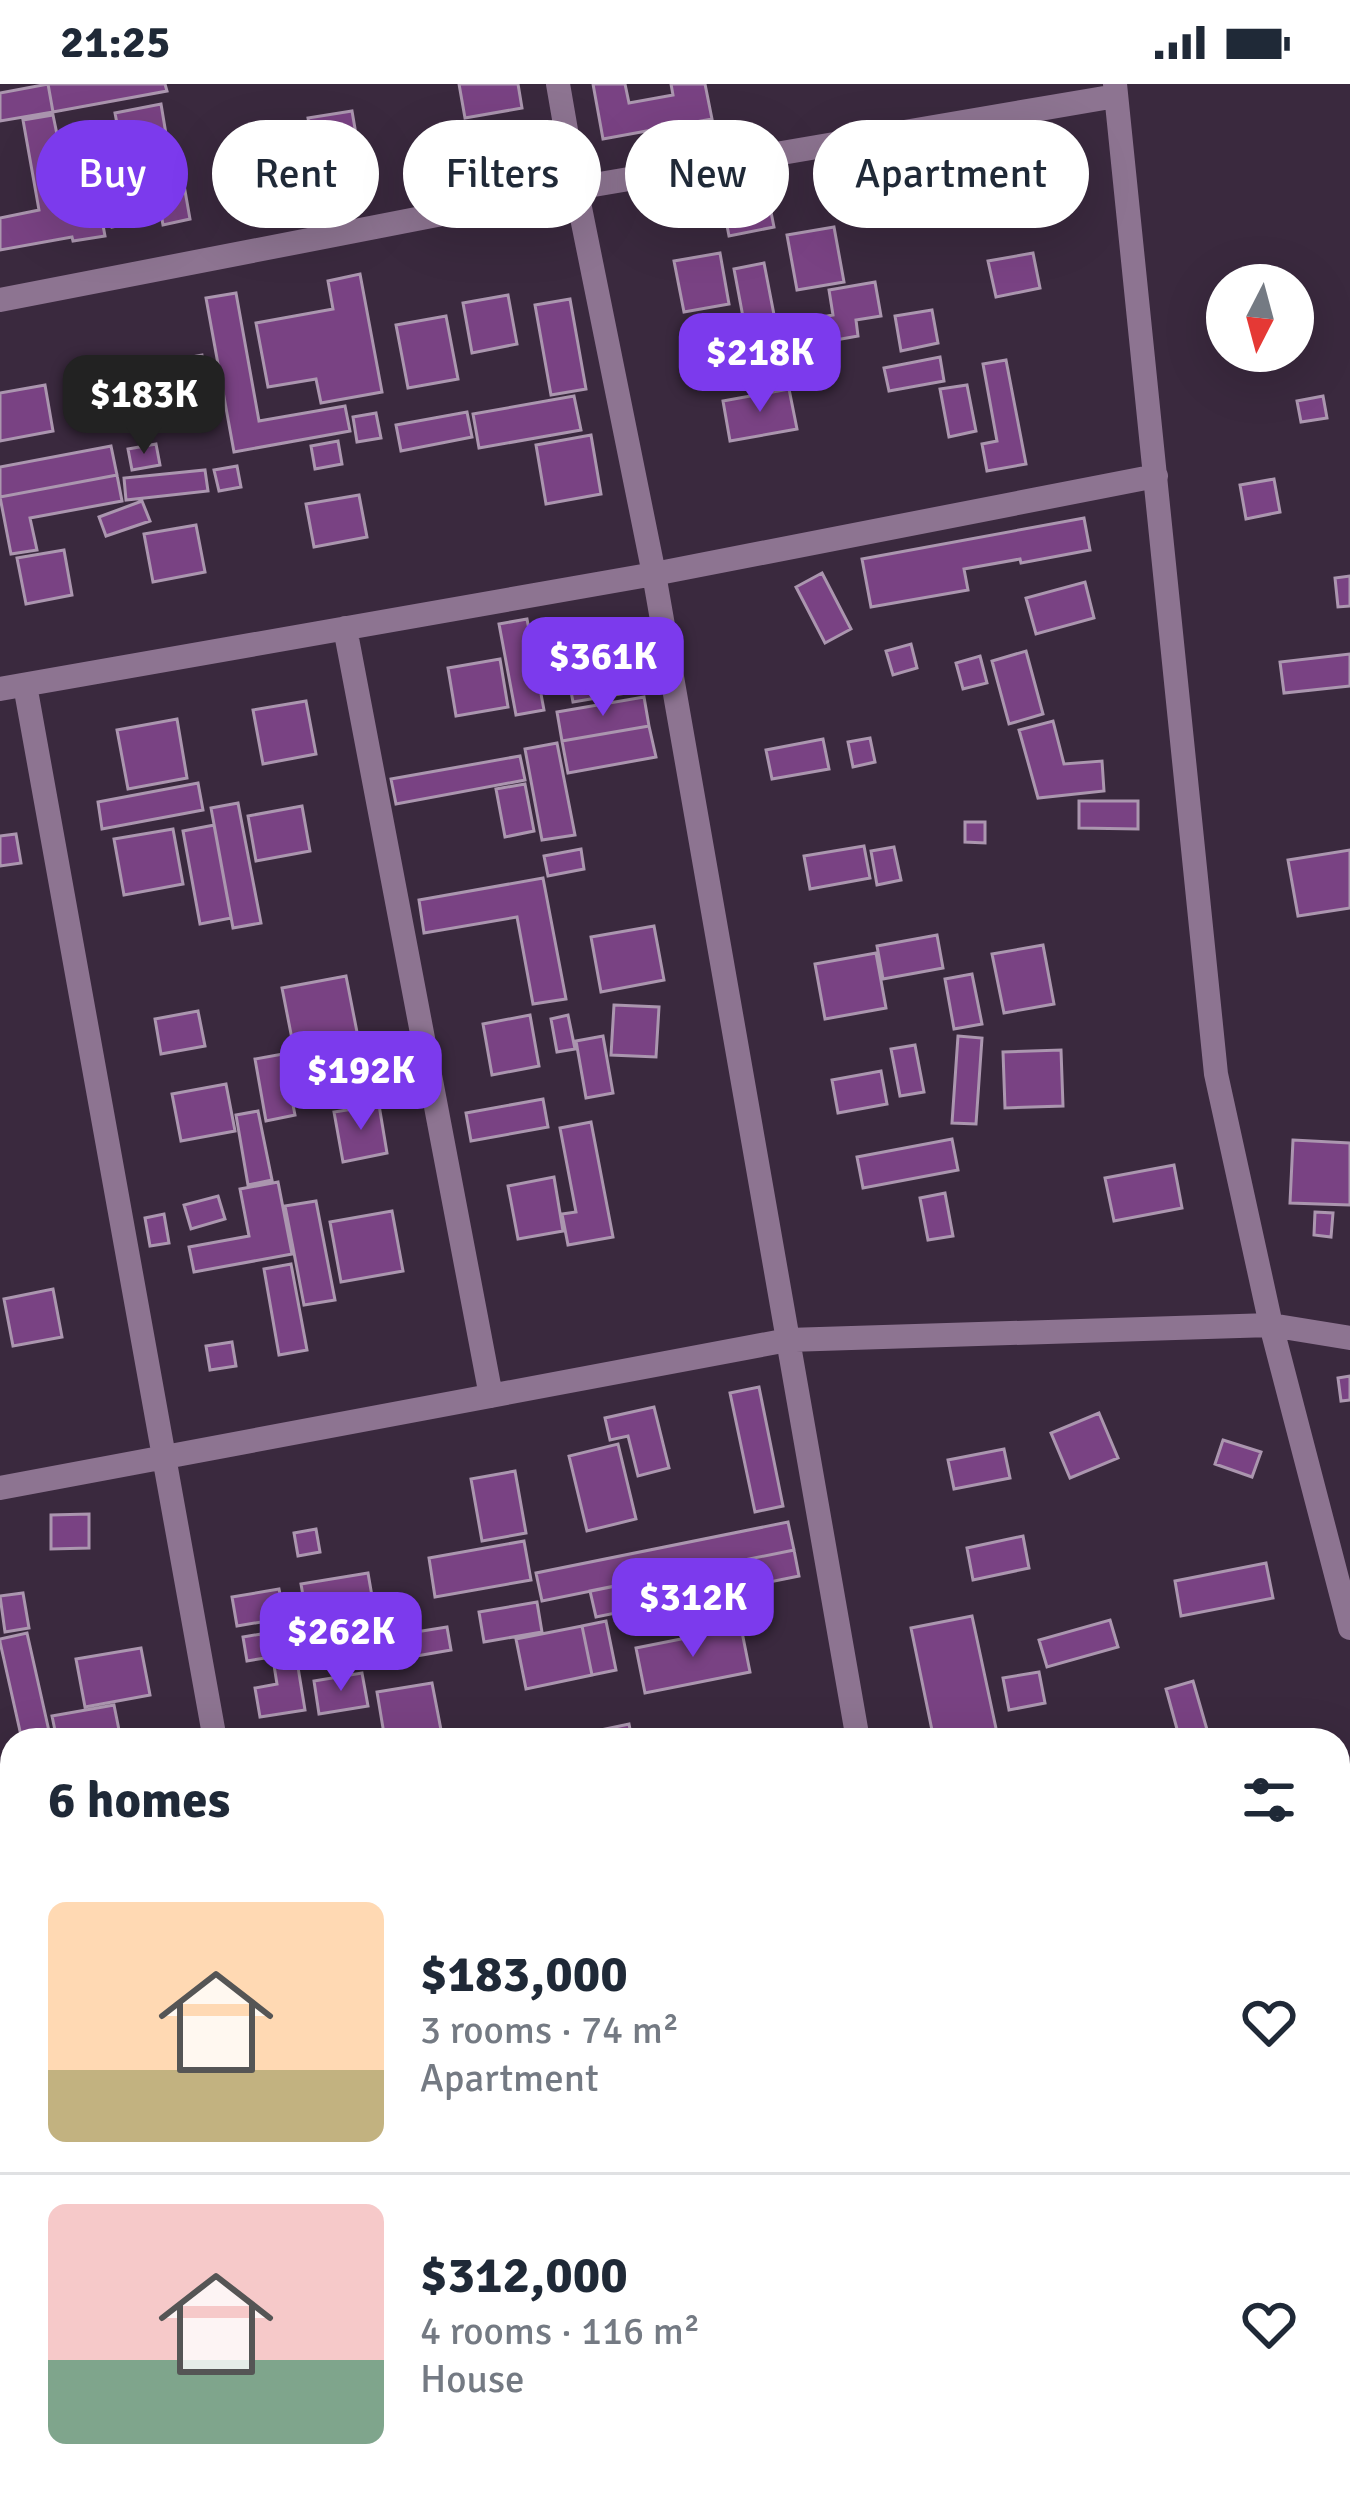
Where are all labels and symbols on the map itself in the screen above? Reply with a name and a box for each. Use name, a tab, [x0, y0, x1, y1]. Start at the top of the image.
north arrow	[1206, 264, 1314, 372]
pin: $218K	[676, 313, 844, 415]
pin: $183K	[60, 355, 228, 457]
pin: $361K	[519, 617, 687, 719]
pin: $192K	[277, 1031, 445, 1133]
pin: $312K	[609, 1558, 777, 1660]
pin: $262K	[257, 1592, 425, 1694]

